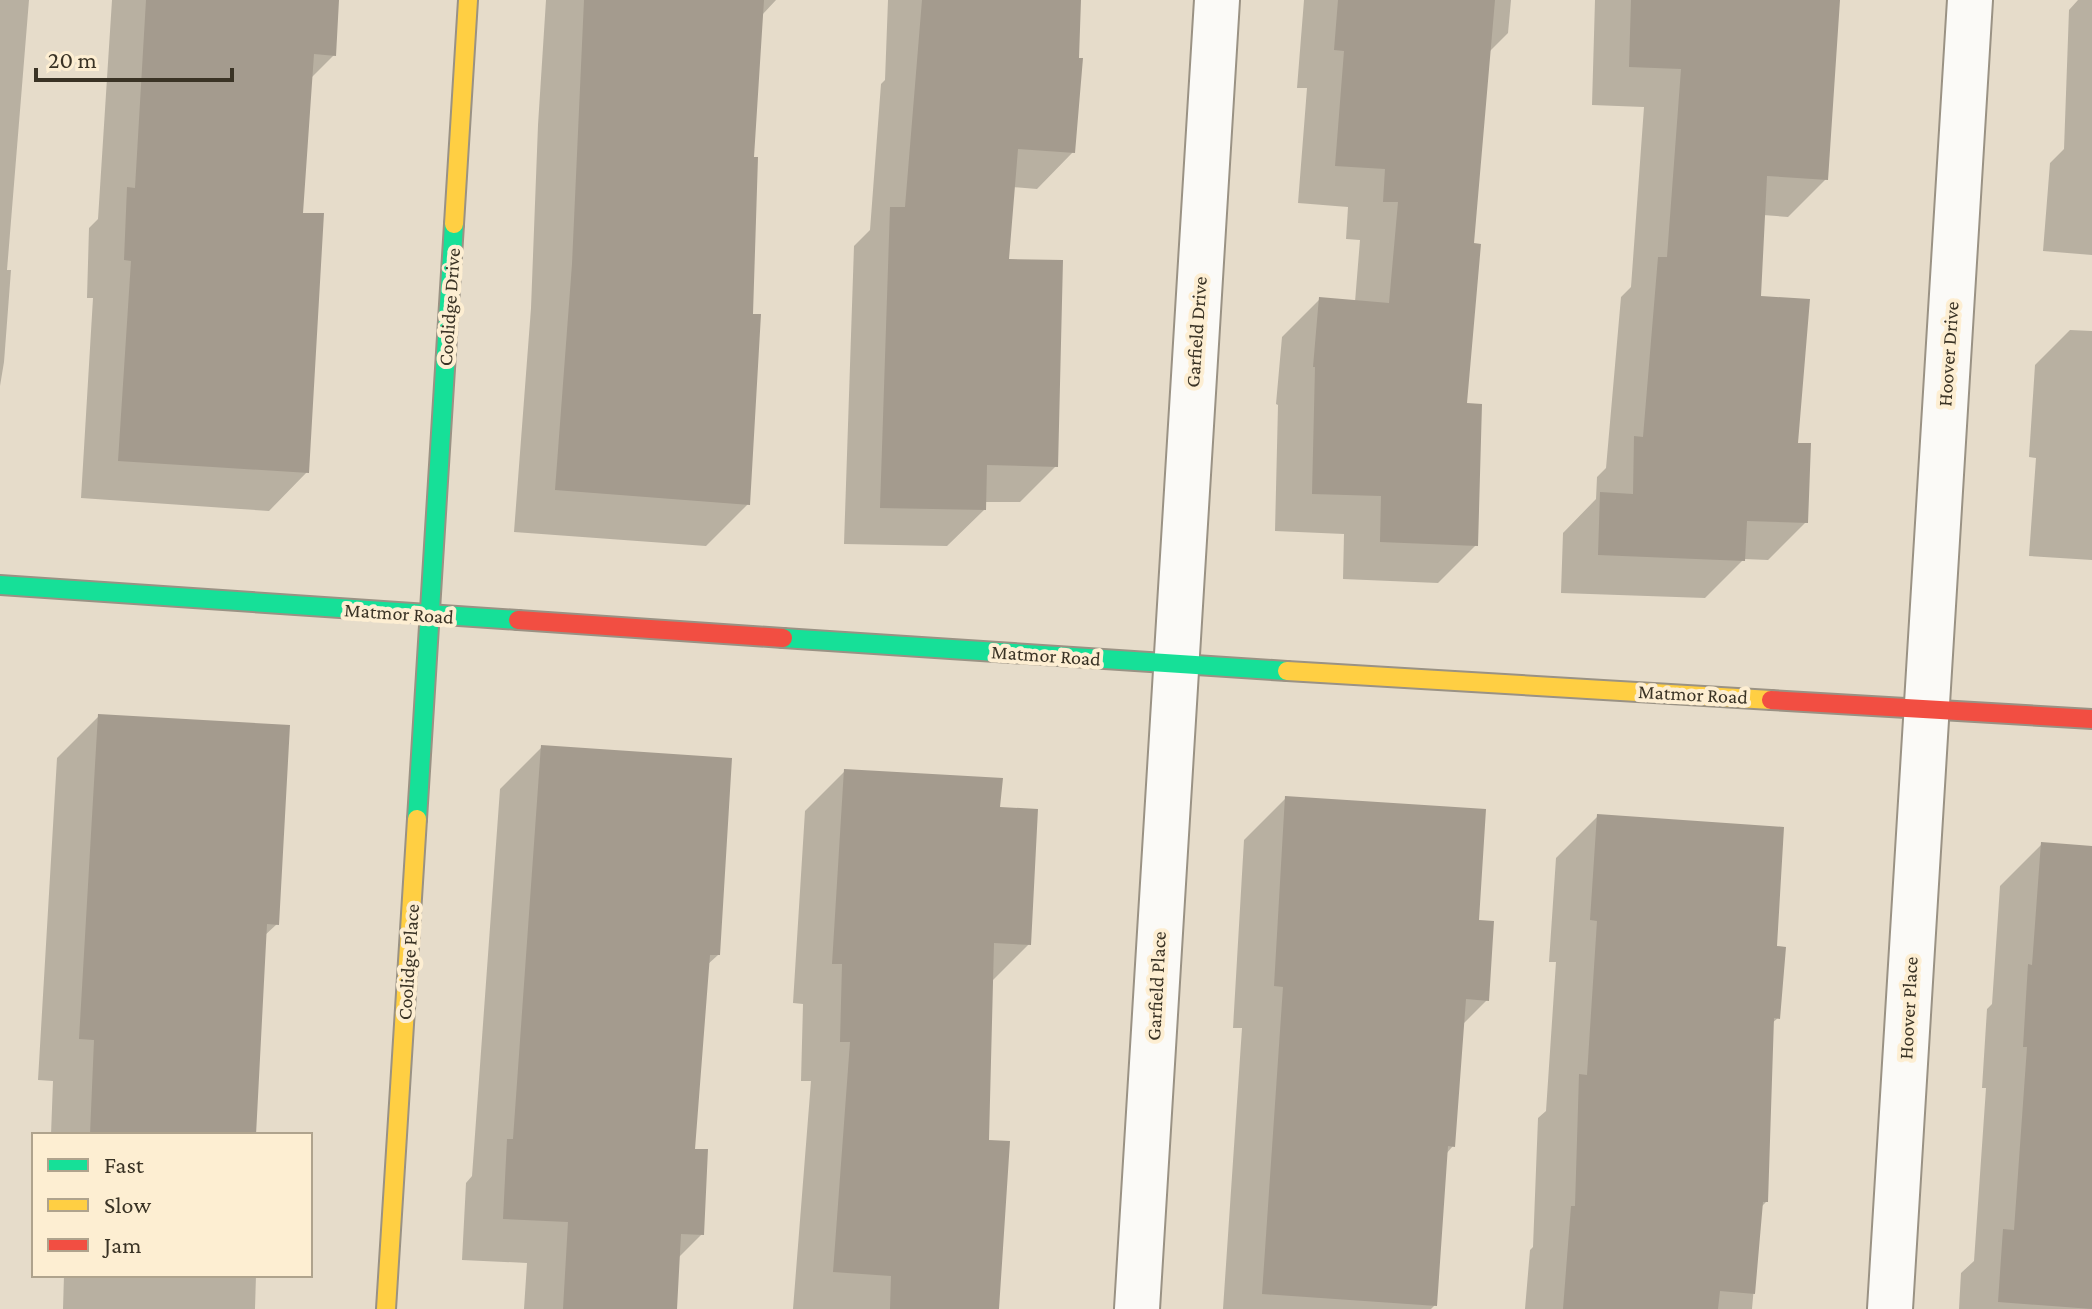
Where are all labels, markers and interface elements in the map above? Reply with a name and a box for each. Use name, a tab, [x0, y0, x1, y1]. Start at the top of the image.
scale bar	[36, 32, 232, 82]
text: 20 m	[48, 46, 97, 73]
street label: Coolidge Drive	[434, 247, 465, 367]
street label: Garfield Drive	[1181, 275, 1211, 388]
street label: Hoover Drive	[1933, 301, 1963, 407]
street label: Matmor Road	[343, 598, 455, 628]
street label: Matmor Road	[990, 640, 1102, 670]
street label: Matmor Road	[1638, 680, 1749, 708]
street label: Coolidge Place	[393, 903, 424, 1021]
street label: Garfield Place	[1142, 931, 1170, 1041]
street label: Hoover Place	[1894, 956, 1922, 1060]
legend	[32, 1133, 312, 1277]
text: Fast	[104, 1151, 145, 1178]
text: Slow	[104, 1191, 151, 1218]
text: Jam	[102, 1231, 142, 1258]

